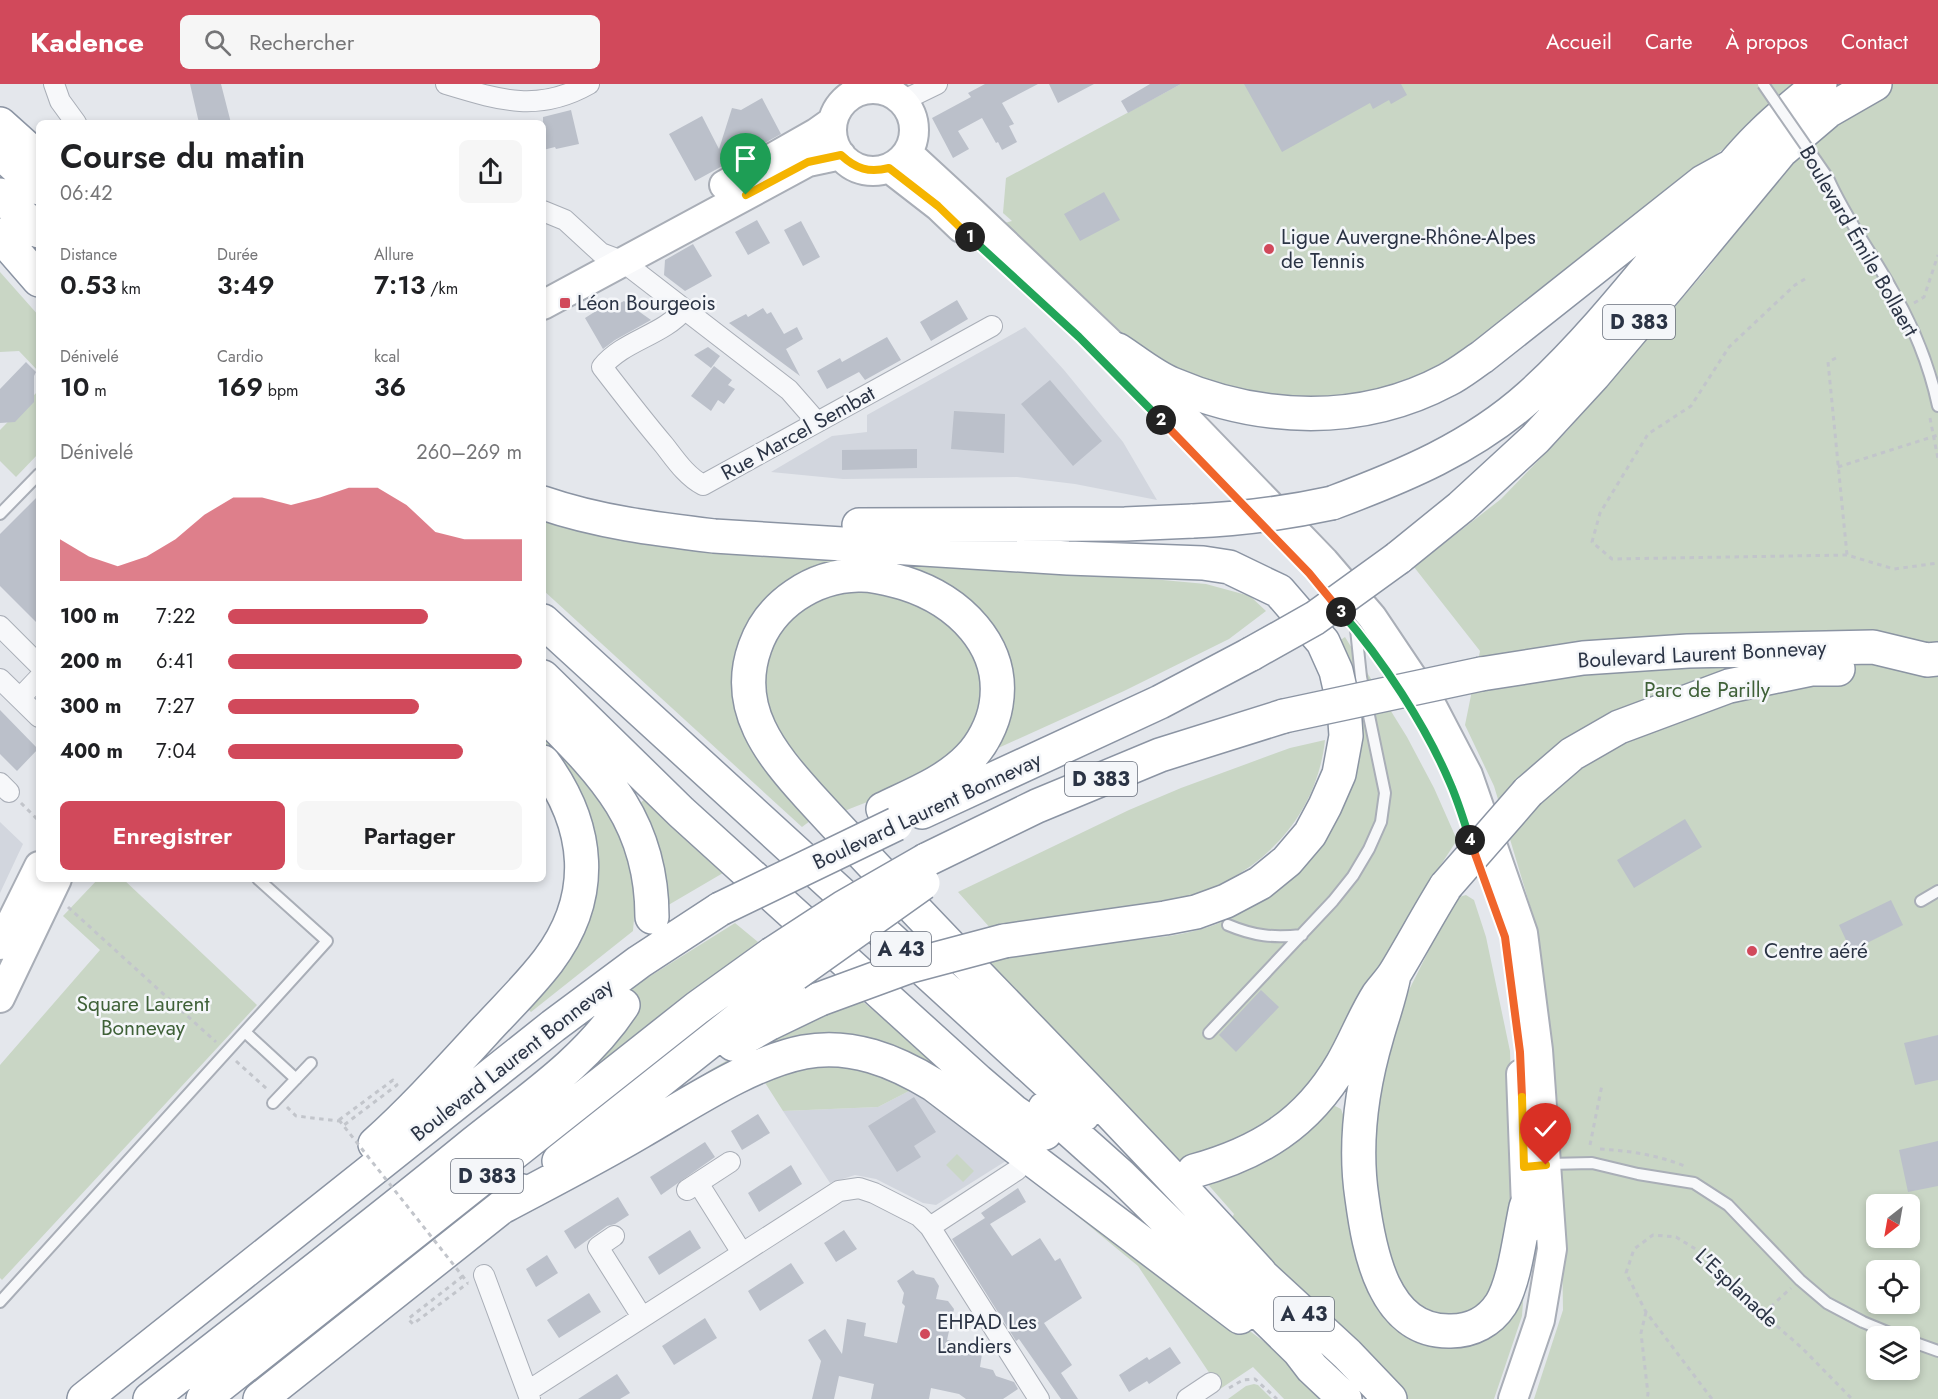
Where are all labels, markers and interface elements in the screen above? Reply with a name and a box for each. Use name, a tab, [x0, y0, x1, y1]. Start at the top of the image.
search box	[180, 15, 600, 69]
text: Kadence	[30, 22, 144, 63]
icon: search	[201, 26, 234, 59]
text: Rechercher	[249, 26, 354, 58]
text: Accueil	[1546, 27, 1612, 57]
text: Carte	[1645, 27, 1693, 57]
text: À propos	[1726, 27, 1808, 57]
text: Contact	[1841, 27, 1908, 57]
text: Course du matin	[60, 133, 305, 180]
pin	[720, 133, 771, 195]
button: share	[459, 140, 522, 203]
street label: Boulevard Émile Bollaert	[1792, 140, 1926, 342]
icon: arrive	[729, 142, 762, 175]
text: 06:42	[60, 179, 113, 208]
pin: 1	[955, 222, 985, 252]
place label: Ligue Auvergne-Rhône-Alpes de Tennis	[1281, 222, 1536, 276]
text: 1	[966, 225, 974, 248]
marker: Ligue Auvergne-Rhône-Alpes de Tennis	[1262, 242, 1276, 256]
text: Distance	[60, 243, 117, 266]
text: Durée	[217, 243, 258, 266]
text: Allure	[374, 243, 414, 266]
text: 0.53	[60, 266, 117, 304]
text: 3:49	[217, 266, 275, 304]
text: 7:13	[374, 266, 426, 304]
text: km	[117, 277, 141, 300]
text: /km	[426, 277, 458, 300]
place label: Léon Bourgeois	[577, 288, 715, 318]
marker: Léon Bourgeois	[558, 296, 572, 310]
road number: D 383	[1603, 305, 1675, 339]
text: Dénivelé	[60, 345, 119, 368]
text: Cardio	[217, 345, 263, 368]
text: kcal	[374, 345, 400, 368]
text: 10	[60, 368, 89, 406]
text: 169	[217, 368, 263, 406]
text: 36	[374, 368, 406, 406]
street label: Rue Marcel Sembat	[716, 378, 880, 488]
text: m	[89, 379, 107, 402]
text: bpm	[263, 379, 299, 402]
pin: 2	[1146, 405, 1176, 435]
text: 2	[1156, 408, 1166, 431]
text: Dénivelé	[60, 438, 133, 467]
text: 260–269 m	[416, 438, 522, 467]
pin: 3	[1326, 597, 1356, 627]
text: 3	[1336, 600, 1346, 623]
text: 100 m	[60, 602, 119, 631]
text: 7:22	[156, 602, 195, 631]
street label: Boulevard Laurent Bonnevay	[1577, 632, 1828, 676]
text: 200 m	[60, 647, 122, 676]
text: 6:41	[156, 647, 194, 676]
park label: Parc de Parilly	[1644, 675, 1771, 705]
text: 300 m	[60, 692, 121, 721]
text: 7:27	[156, 692, 194, 721]
text: 400 m	[60, 737, 123, 766]
text: 7:04	[156, 737, 196, 766]
street label: Boulevard Laurent Bonnevay	[808, 744, 1047, 877]
road number: D 383	[1065, 762, 1137, 796]
button: Enregistrer	[60, 801, 285, 870]
button: Partager	[297, 801, 522, 870]
pin: 4	[1455, 825, 1485, 855]
text: 4	[1464, 828, 1476, 851]
road number: A 43	[871, 932, 931, 966]
place label: Centre aéré	[1764, 936, 1868, 966]
marker: Centre aéré	[1745, 944, 1759, 958]
street label: Boulevard Laurent Bonnevay	[405, 971, 620, 1149]
park label: Square Laurent Bonnevay	[77, 989, 209, 1043]
pin	[1520, 1103, 1571, 1165]
icon: check	[1529, 1112, 1562, 1145]
road number: D 383	[451, 1159, 523, 1193]
north arrow	[1866, 1194, 1920, 1248]
map controls	[1866, 1194, 1920, 1380]
street label: L'Esplanade	[1689, 1241, 1786, 1335]
button: locate	[1866, 1260, 1920, 1314]
road number: A 43	[1274, 1297, 1334, 1331]
place label: EHPAD Les Landiers	[937, 1307, 1037, 1361]
button: layers	[1866, 1326, 1920, 1380]
marker: EHPAD Les Landiers	[918, 1327, 932, 1341]

